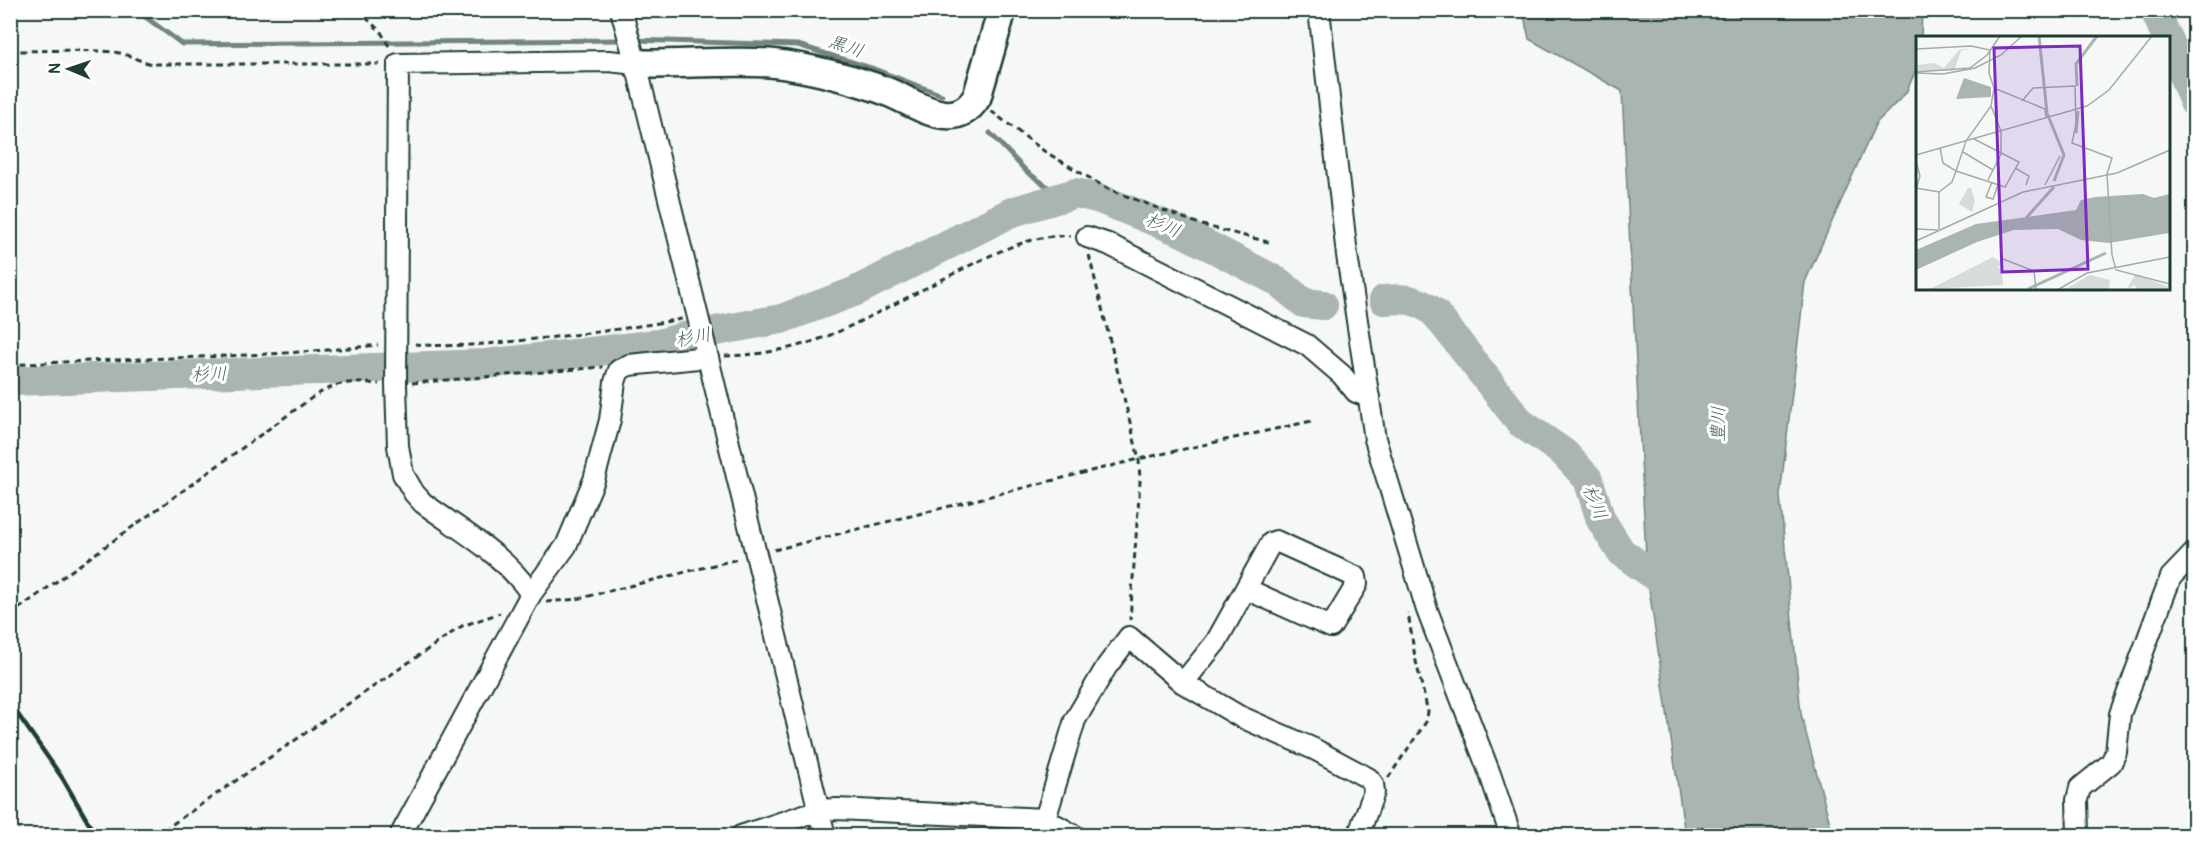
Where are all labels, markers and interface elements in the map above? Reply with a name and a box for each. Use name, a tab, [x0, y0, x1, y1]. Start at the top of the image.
water label: 黒川	[825, 30, 867, 63]
inset map	[1916, 36, 2169, 290]
north arrow	[39, 39, 99, 99]
text: N	[45, 63, 65, 74]
water label: 杉川	[1142, 208, 1184, 243]
water label: 杉川	[673, 323, 713, 352]
water label: 杉川	[191, 362, 227, 387]
water label: 豊川	[1707, 406, 1730, 442]
water label: 杉川	[1577, 481, 1612, 523]

